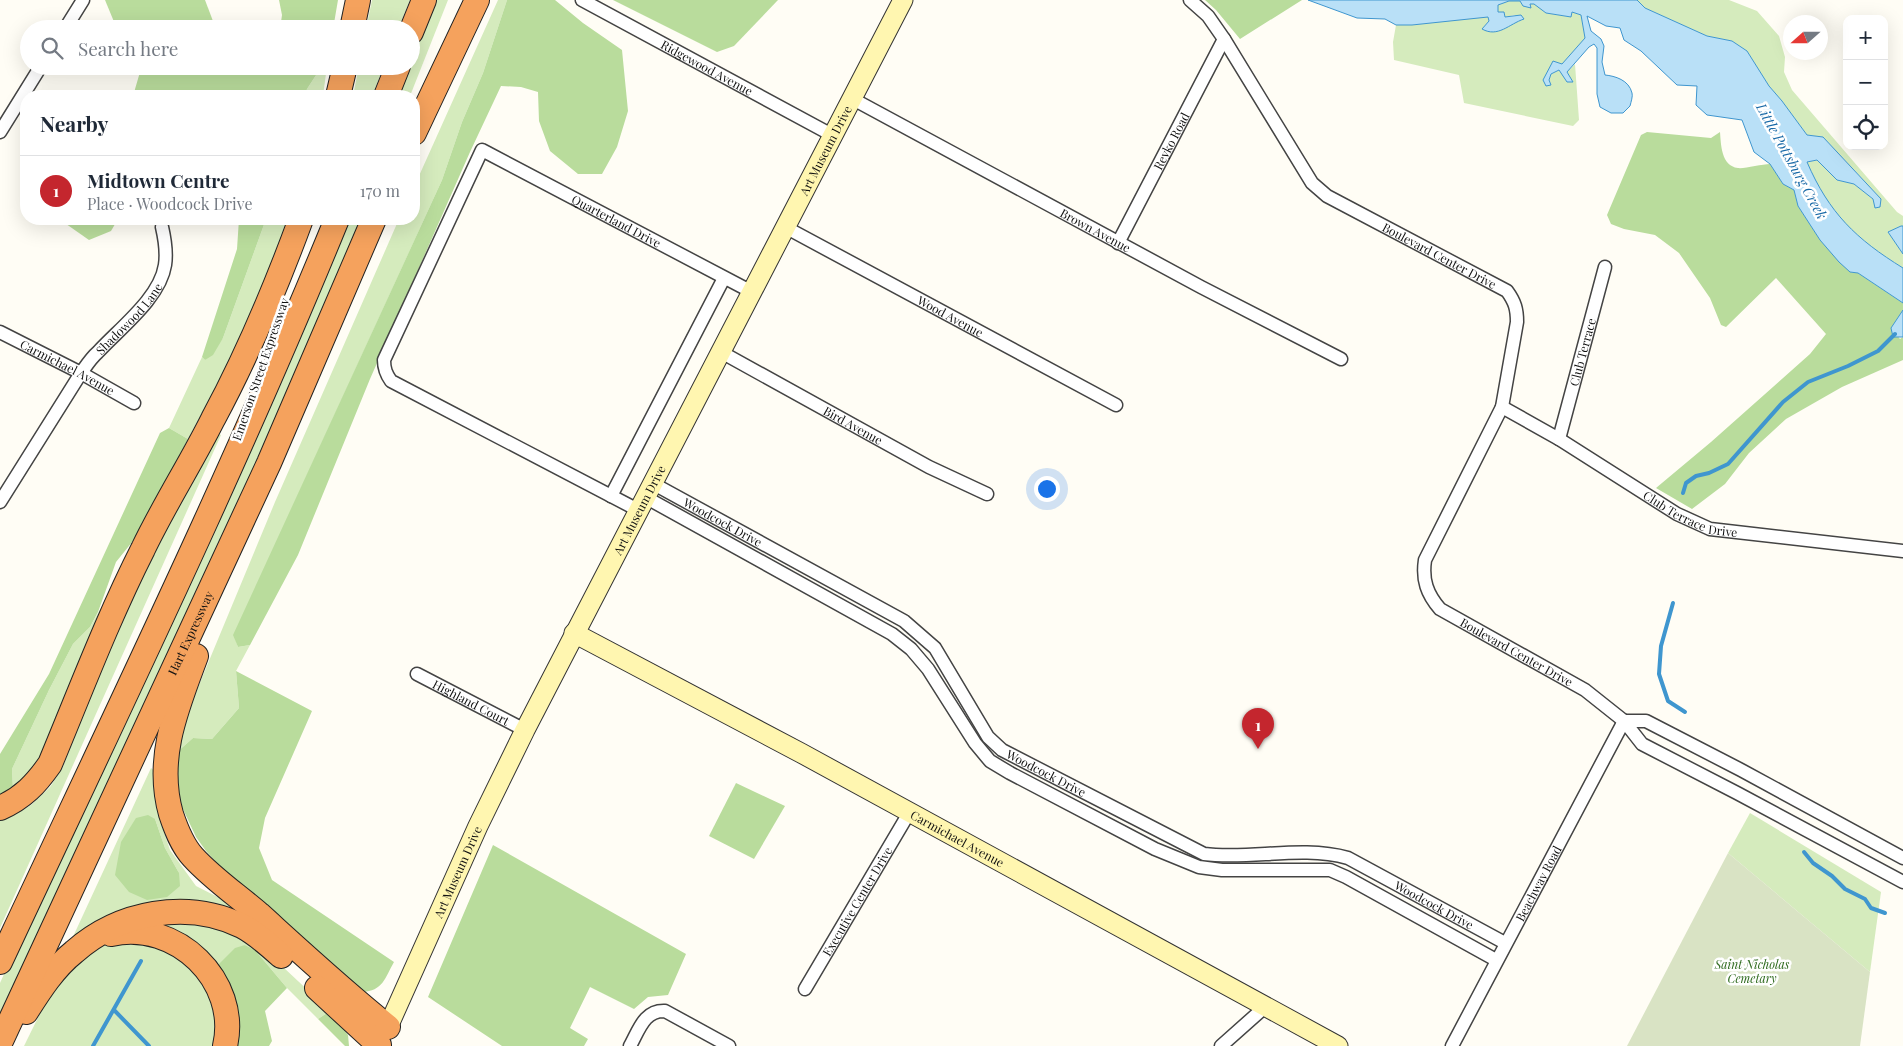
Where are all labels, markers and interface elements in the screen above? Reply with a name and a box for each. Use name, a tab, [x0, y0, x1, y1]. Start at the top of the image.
north arrow	[1783, 15, 1828, 60]
map controls	[1843, 15, 1888, 150]
button: +	[1843, 15, 1888, 60]
search box	[20, 20, 420, 75]
icon: search	[38, 34, 66, 62]
text: Search here	[78, 35, 178, 61]
street label: Ridgewood Avenue	[658, 36, 756, 99]
button: −	[1843, 60, 1888, 105]
water label: Little Pottsburg Creek	[1752, 99, 1832, 222]
street label: Art Museum Drive	[795, 103, 855, 199]
button: locate	[1843, 105, 1888, 150]
text: Nearby	[40, 109, 109, 137]
street label: Reyko Road	[1149, 109, 1193, 172]
text: Midtown Centre	[87, 167, 230, 193]
text: 1	[53, 180, 59, 201]
text: 170 m	[360, 180, 400, 201]
street label: Quarterland Drive	[569, 191, 664, 251]
text: Place · Woodcock Drive	[87, 193, 253, 214]
street label: Brown Avenue	[1058, 205, 1134, 256]
street label: Boulevard Center Drive	[1380, 219, 1499, 292]
street label: Shadowood Lane	[92, 280, 166, 358]
street label: Wood Avenue	[914, 291, 986, 340]
street label: Emerson Street Expressway	[228, 295, 292, 443]
street label: Club Terrace	[1566, 316, 1599, 388]
street label: Carmichael Avenue	[18, 336, 118, 398]
street label: Bird Avenue	[821, 402, 886, 448]
street label: Art Museum Drive	[609, 462, 669, 558]
your location	[1034, 476, 1060, 502]
street label: Club Terrace Drive	[1640, 487, 1738, 540]
street label: Woodcock Drive	[680, 493, 765, 550]
street label: Hart Expressway	[164, 588, 217, 678]
street label: Boulevard Center Drive	[1457, 614, 1576, 690]
street label: Highland Court	[430, 676, 513, 729]
pin: 1	[1242, 708, 1274, 749]
street label: Woodcock Drive	[1003, 745, 1089, 800]
street label: Carmichael Avenue	[908, 806, 1007, 870]
street label: Art Museum Drive	[430, 824, 485, 921]
street label: Beachway Road	[1511, 843, 1565, 924]
street label: Executive Center Drive	[818, 844, 895, 959]
street label: Woodcock Drive	[1391, 876, 1476, 933]
park label: Saint Nicholas Cemetary	[1714, 956, 1790, 986]

